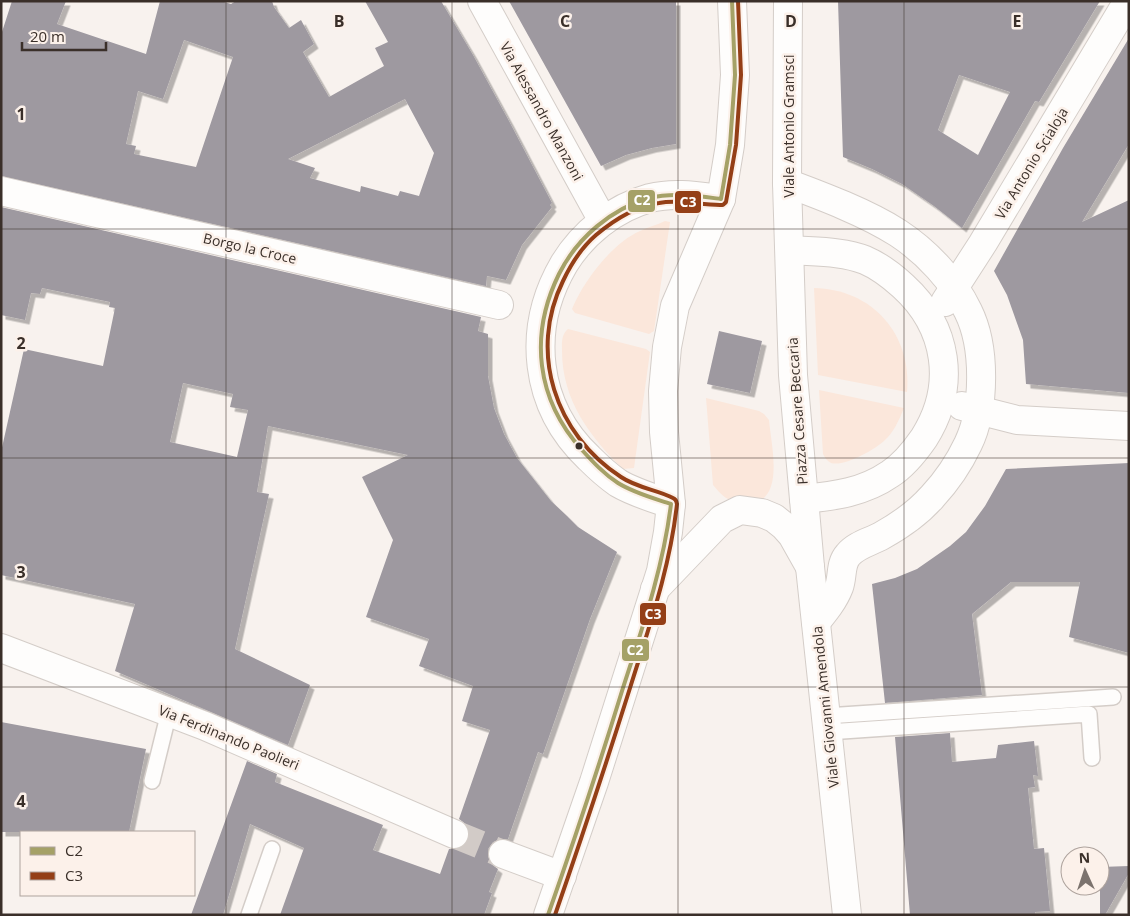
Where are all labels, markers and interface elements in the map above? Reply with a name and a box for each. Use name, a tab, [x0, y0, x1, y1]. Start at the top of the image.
text: B	[334, 10, 344, 32]
text: C	[560, 10, 570, 32]
text: D	[785, 10, 797, 32]
text: E	[1013, 10, 1022, 32]
scale bar	[22, 20, 106, 52]
text: 20 m	[30, 26, 65, 46]
street label: Via Alessandro Manzoni	[496, 38, 588, 184]
street label: Viale Antonio Gramsci	[779, 54, 798, 198]
text: 1	[16, 103, 26, 125]
street label: Via Antonio Scialoja	[990, 104, 1072, 222]
line badge: C2	[627, 189, 656, 213]
text: C2	[634, 190, 650, 209]
line badge: C3	[674, 190, 702, 214]
text: C3	[680, 192, 696, 211]
street label: Borgo la Croce	[201, 228, 299, 268]
text: 2	[16, 332, 26, 354]
street label: Piazza Cesare Beccaria	[782, 337, 812, 485]
unlabelled marker	[574, 441, 584, 451]
text: 3	[16, 561, 26, 583]
line badge: C3	[639, 602, 667, 626]
text: C3	[645, 604, 661, 623]
street label: Viale Giovanni Amendola	[807, 625, 843, 789]
line badge: C2	[621, 638, 650, 662]
text: C2	[627, 640, 643, 659]
street label: Via Ferdinando Paolieri	[156, 700, 302, 774]
text: 4	[16, 790, 26, 812]
legend	[20, 831, 195, 896]
text: C2	[65, 840, 83, 860]
north arrow	[1060, 846, 1110, 896]
text: N	[1078, 848, 1090, 867]
text: C3	[65, 865, 83, 885]

